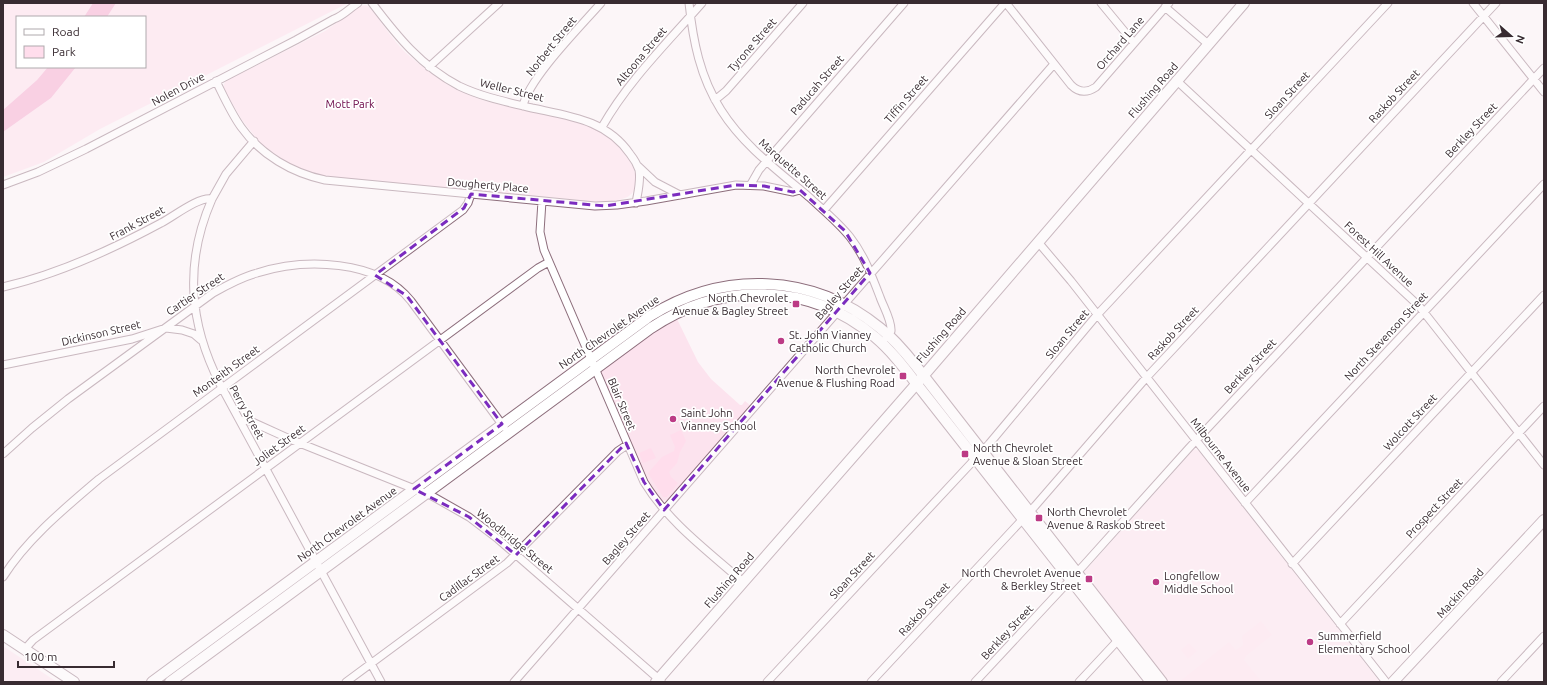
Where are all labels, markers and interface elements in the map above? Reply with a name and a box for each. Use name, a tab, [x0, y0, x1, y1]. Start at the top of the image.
street label: Norbert Street	[523, 13, 579, 78]
street label: Orchard Lane	[1094, 14, 1146, 72]
street label: Tyrone Street	[725, 15, 779, 74]
legend	[16, 16, 146, 68]
north arrow	[1491, 16, 1531, 56]
street label: Altoona Street	[613, 24, 669, 88]
text: Road	[52, 25, 80, 38]
text: N	[1513, 34, 1527, 45]
text: Park	[52, 45, 76, 58]
street label: Paducah Street	[788, 52, 847, 117]
street label: Flushing Road	[1126, 60, 1180, 120]
street label: Raskob Street	[1366, 66, 1422, 125]
street label: Sloan Street	[1262, 68, 1312, 121]
street label: Nolen Drive	[150, 70, 206, 108]
street label: Tiffin Street	[882, 72, 931, 125]
street label: Weller Street	[479, 76, 546, 104]
park label: Mott Park	[325, 98, 375, 110]
street label: Berkley Street	[1443, 100, 1500, 160]
street label: Marquette Street	[757, 136, 830, 202]
street label: Dougherty Place	[447, 175, 529, 195]
street label: Frank Street	[107, 203, 167, 242]
street label: Forest Hill Avenue	[1342, 219, 1416, 289]
street label: Bagley Street	[813, 263, 866, 322]
street label: Cartier Street	[164, 270, 227, 318]
street label: North Stevenson Street	[1342, 289, 1430, 383]
place label: North Chevrolet Avenue & Bagley Street	[672, 292, 789, 317]
street label: North Chevrolet Avenue	[557, 293, 661, 371]
marker: North Chevrolet Avenue & Bagley Street	[791, 299, 801, 309]
street label: Raskob Street	[1145, 303, 1201, 362]
street label: Flushing Road	[914, 305, 968, 365]
street label: Sloan Street	[1043, 307, 1091, 361]
street label: Dickinson Street	[60, 318, 142, 348]
place label: St. John Vianney Catholic Church	[789, 329, 872, 354]
marker: St. John Vianney Catholic Church	[776, 336, 786, 346]
street label: Berkley Street	[1222, 336, 1279, 396]
street label: Monteith Street	[190, 342, 262, 399]
place label: North Chevrolet Avenue & Flushing Road	[777, 364, 896, 389]
marker: North Chevrolet Avenue & Flushing Road	[898, 371, 908, 381]
street label: Blair Street	[606, 376, 639, 433]
street label: Perry Street	[227, 383, 267, 442]
street label: Wolcott Street	[1381, 391, 1440, 453]
place label: Saint John Vianney School	[681, 407, 756, 432]
marker: Saint John Vianney School	[668, 414, 678, 424]
street label: Milbourne Avenue	[1188, 416, 1254, 494]
street label: Joliet Street	[251, 422, 308, 468]
place label: North Chevrolet Avenue & Sloan Street	[973, 442, 1083, 467]
marker: North Chevrolet Avenue & Sloan Street	[960, 449, 970, 459]
street label: Prospect Street	[1403, 475, 1465, 540]
street label: North Chevrolet Avenue	[295, 484, 399, 564]
place label: North Chevrolet Avenue & Raskob Street	[1047, 506, 1166, 531]
street label: Woodbridge Street	[474, 507, 556, 576]
street label: Bagley Street	[600, 508, 653, 567]
marker: North Chevrolet Avenue & Raskob Street	[1034, 513, 1044, 523]
street label: Sloan Street	[827, 548, 877, 601]
street label: Flushing Road	[702, 550, 756, 610]
street label: Cadillac Street	[437, 552, 502, 604]
street label: Mackin Road	[1434, 566, 1486, 620]
place label: North Chevrolet Avenue & Berkley Street	[962, 567, 1082, 592]
place label: Longfellow Middle School	[1164, 570, 1234, 595]
marker: North Chevrolet Avenue & Berkley Street	[1084, 574, 1094, 584]
marker: Longfellow Middle School	[1151, 577, 1161, 587]
street label: Raskob Street	[896, 579, 952, 638]
street label: Berkley Street	[979, 602, 1036, 662]
place label: Summerfield Elementary School	[1318, 630, 1410, 655]
marker: Summerfield Elementary School	[1305, 637, 1315, 647]
scale bar	[18, 643, 114, 669]
text: 100 m	[24, 650, 57, 663]

